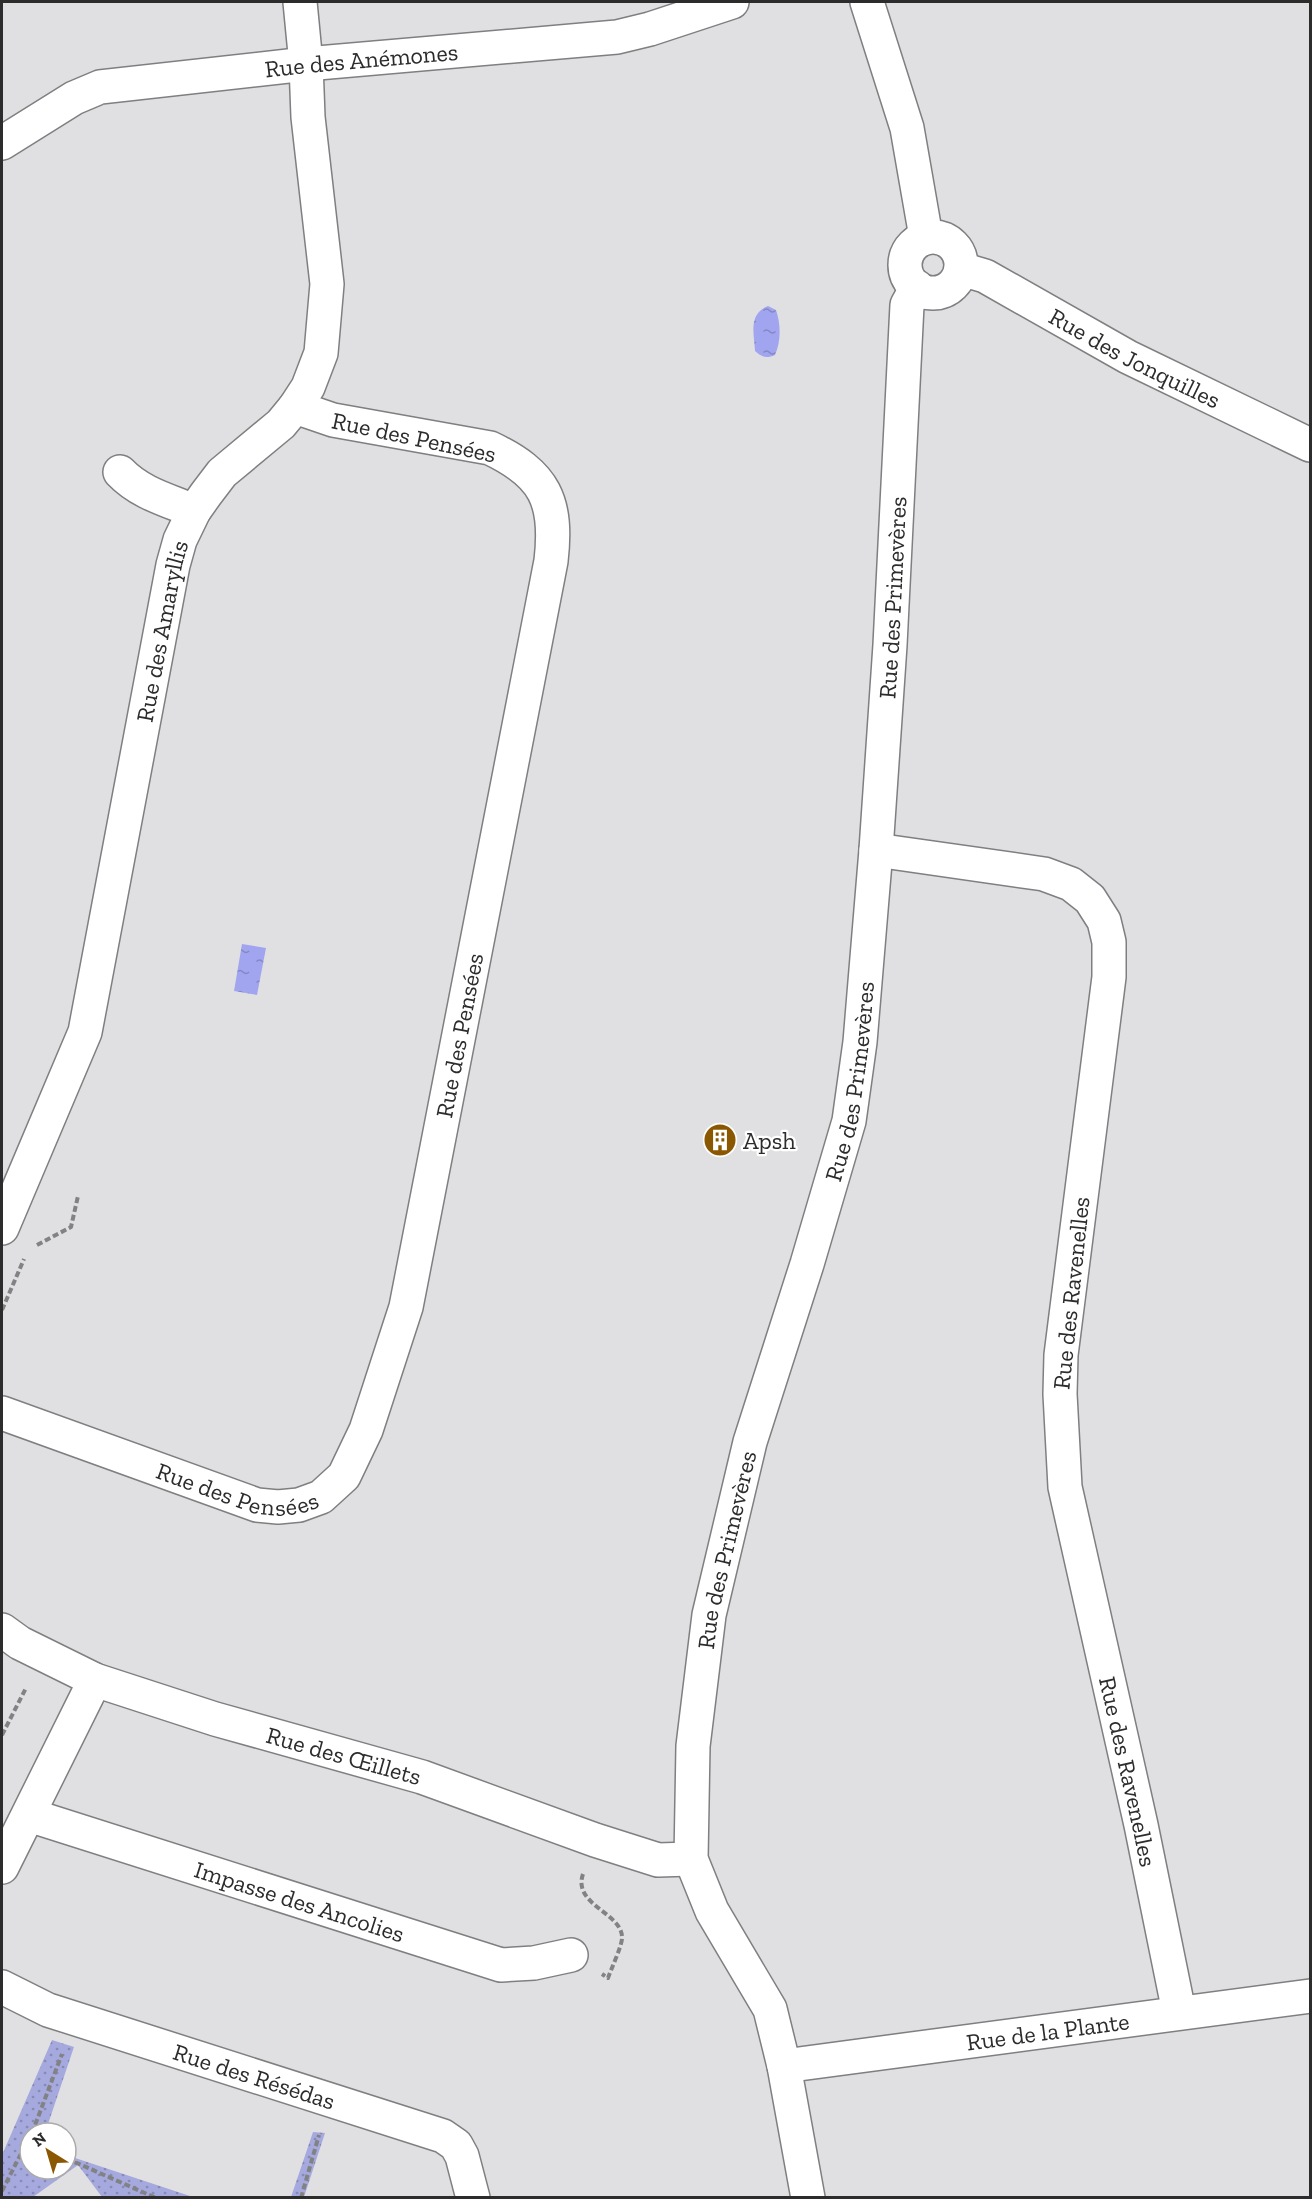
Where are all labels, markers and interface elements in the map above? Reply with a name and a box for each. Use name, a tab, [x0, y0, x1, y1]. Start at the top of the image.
street label: Rue des Anémones	[263, 36, 459, 83]
street label: Rue des Jonquilles	[1044, 301, 1225, 414]
street label: Rue des Pensées	[329, 405, 499, 469]
street label: Rue des Primevères	[872, 496, 912, 700]
street label: Rue des Amaryllis	[129, 537, 194, 724]
street label: Rue des Pensées	[429, 950, 489, 1120]
street label: Rue des Primevères	[818, 980, 880, 1184]
building icon: Apsh	[702, 1122, 738, 1158]
place label: Apsh	[743, 1126, 796, 1155]
street label: Rue des Ravenelles	[1046, 1195, 1096, 1391]
street label: Rue des Primevères	[690, 1448, 762, 1651]
street label: Rue des Pensées	[153, 1455, 322, 1522]
street label: Rue des Ravenelles	[1094, 1673, 1164, 1869]
street label: Rue des Œillets	[263, 1720, 425, 1791]
street label: Impasse des Ancolies	[191, 1854, 408, 1948]
street label: Rue de la Plante	[964, 2006, 1131, 2056]
street label: Rue des Résédas	[170, 2036, 339, 2115]
north arrow	[18, 2121, 78, 2181]
text: N	[29, 2128, 50, 2151]

